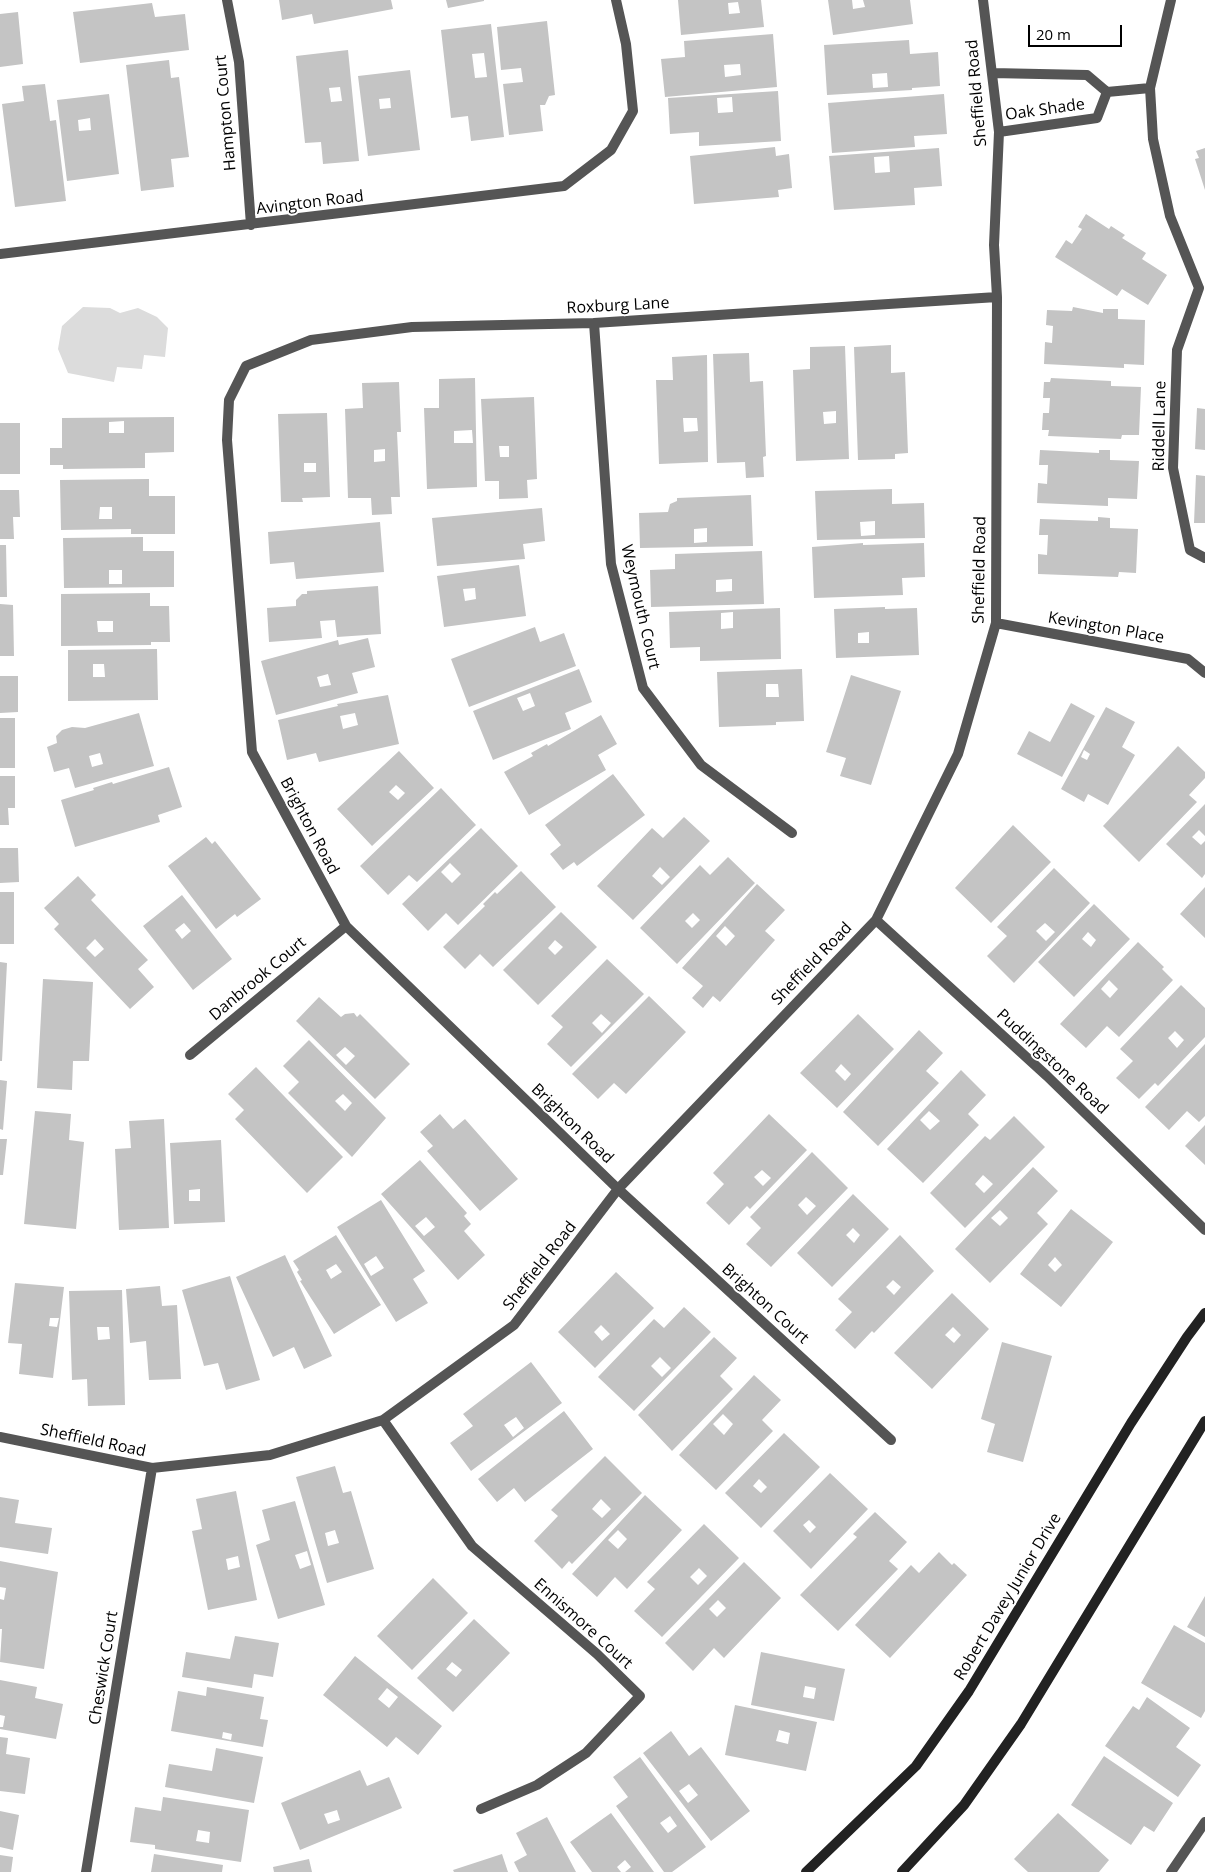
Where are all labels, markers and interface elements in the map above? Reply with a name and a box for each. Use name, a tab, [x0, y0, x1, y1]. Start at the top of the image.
scale bar	[1030, 15, 1124, 47]
text: 20 m	[1036, 24, 1071, 44]
street label: Sheffield Road	[963, 39, 991, 147]
street label: Hampton Court	[211, 54, 241, 172]
street label: Oak Shade	[1004, 95, 1086, 125]
street label: Avington Road	[255, 187, 365, 219]
street label: Roxburg Lane	[566, 294, 670, 318]
street label: Riddell Lane	[1150, 380, 1170, 472]
street label: Sheffield Road	[969, 516, 991, 624]
street label: Weymouth Court	[616, 543, 664, 671]
street label: Kevington Place	[1046, 608, 1166, 648]
street label: Brighton Road	[275, 774, 343, 878]
street label: Sheffield Road	[768, 919, 856, 1009]
street label: Danbrook Court	[206, 933, 310, 1025]
street label: Puddingstone Road	[992, 1005, 1112, 1119]
street label: Brighton Road	[527, 1080, 617, 1168]
street label: Sheffield Road	[499, 1218, 581, 1314]
street label: Brighton Court	[718, 1260, 812, 1348]
street label: Sheffield Road	[38, 1420, 148, 1462]
street label: Robert Davey Junior Drive	[950, 1510, 1066, 1684]
street label: Ennismore Court	[530, 1575, 636, 1673]
street label: Cheswick Court	[86, 1610, 122, 1726]

